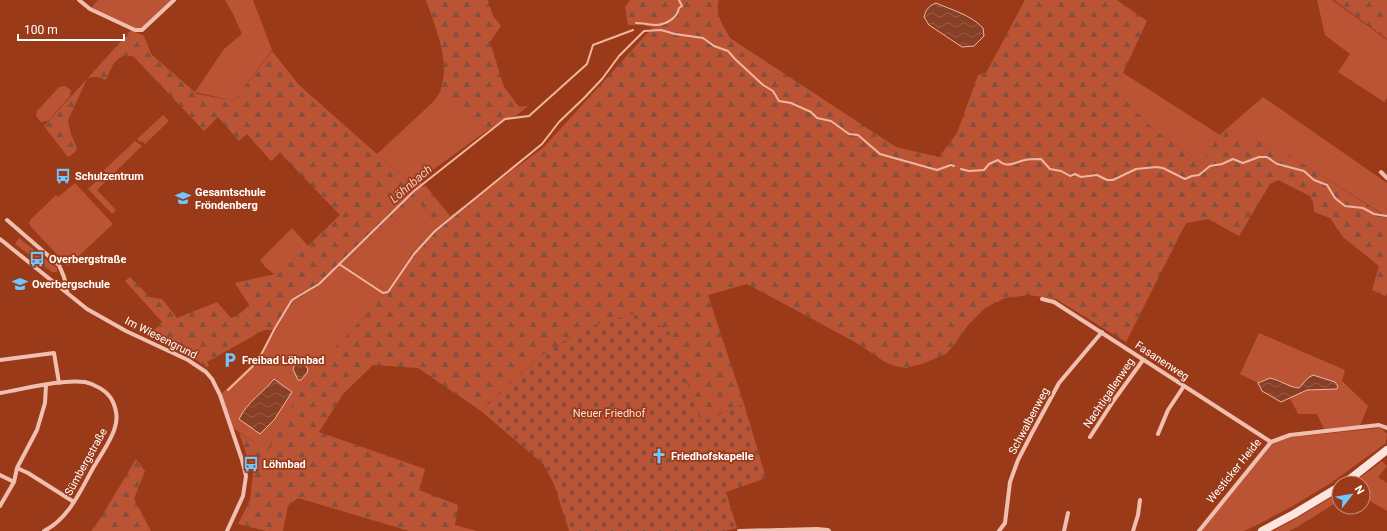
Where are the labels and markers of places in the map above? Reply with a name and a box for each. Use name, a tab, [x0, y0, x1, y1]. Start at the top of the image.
bus stop icon: Schulzentrum	[54, 167, 72, 185]
place label: Schulzentrum	[75, 170, 144, 183]
place label: Gesamtschule Fröndenberg	[195, 186, 266, 212]
school or university icon: Gesamtschule Fröndenberg	[174, 189, 192, 207]
bus stop icon: Overbergstraße	[28, 250, 46, 268]
place label: Overbergstraße	[49, 253, 126, 266]
school or university icon: Overbergschule	[11, 275, 29, 293]
place label: Overbergschule	[32, 278, 110, 291]
parking icon: Freibad Löhnbad	[221, 351, 239, 369]
place label: Freibad Löhnbad	[242, 354, 324, 367]
church icon: Friedhofskapelle	[650, 447, 668, 465]
place label: Friedhofskapelle	[671, 450, 754, 463]
bus stop icon: Löhnbad	[242, 455, 260, 473]
place label: Löhnbad	[263, 458, 306, 471]

